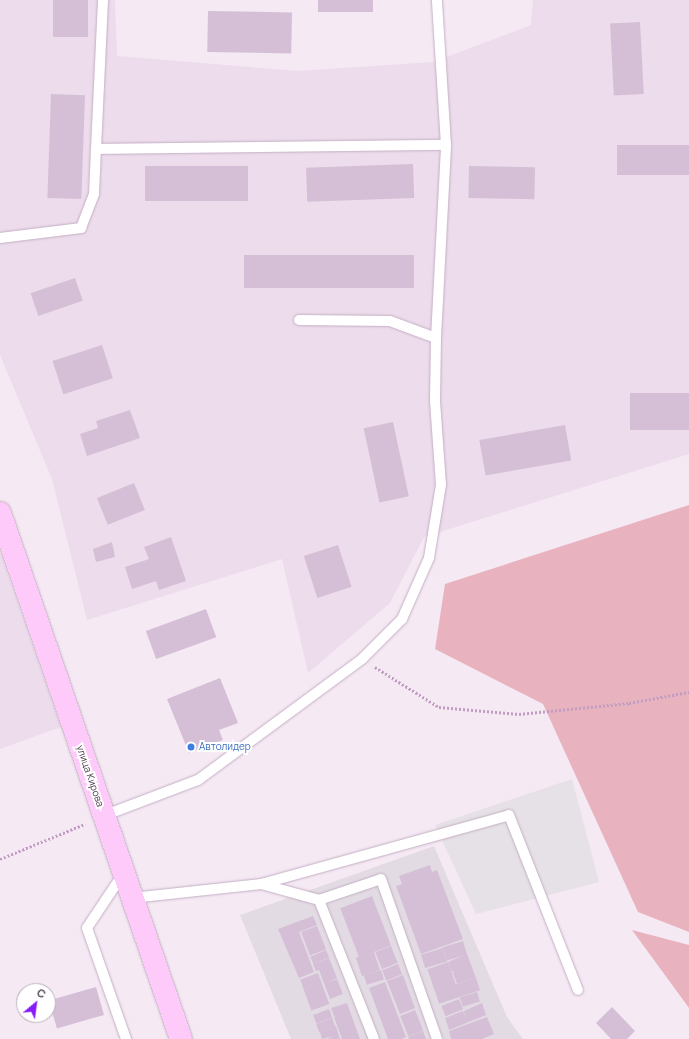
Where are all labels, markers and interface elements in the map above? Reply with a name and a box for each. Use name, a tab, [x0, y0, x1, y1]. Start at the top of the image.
place label: Автолидер	[199, 741, 251, 753]
marker: Автолидер	[186, 742, 196, 752]
street label: улица Кирова	[74, 743, 106, 809]
north arrow	[16, 983, 56, 1023]
text: С	[34, 984, 49, 1001]

